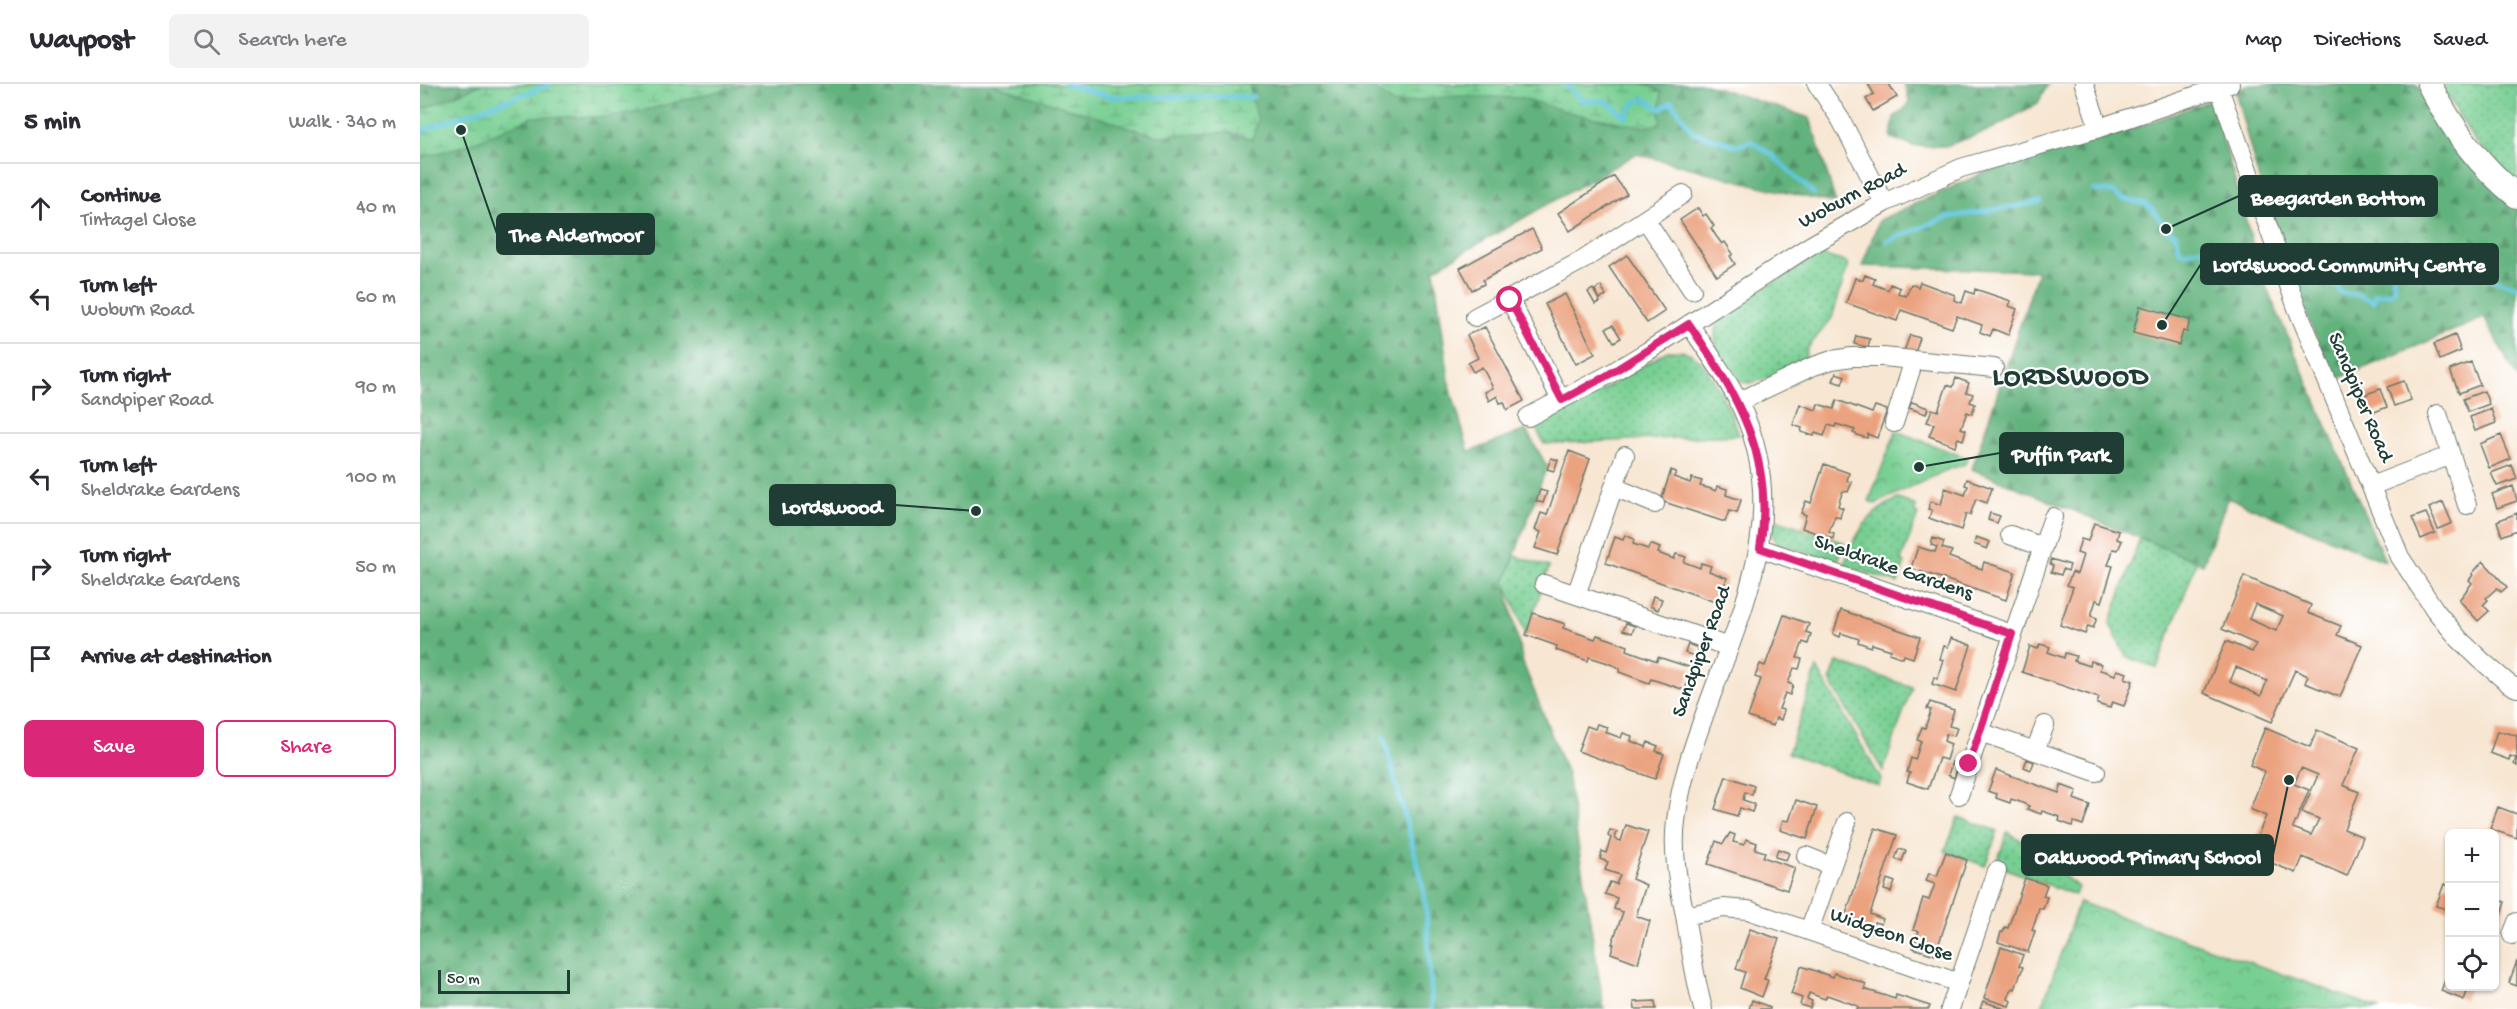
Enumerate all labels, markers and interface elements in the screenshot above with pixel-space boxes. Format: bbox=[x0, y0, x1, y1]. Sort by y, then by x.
search box bbox=[169, 14, 589, 68]
text: Waypost bbox=[30, 25, 133, 58]
icon: search bbox=[190, 25, 223, 58]
text: Search here bbox=[238, 28, 347, 54]
text: Map bbox=[2245, 29, 2282, 54]
text: Directions bbox=[2315, 29, 2400, 54]
text: Saved bbox=[2433, 29, 2487, 54]
text: 5 min bbox=[24, 108, 80, 139]
text: Walk · 340 m bbox=[289, 112, 396, 135]
street label: Woburn Road bbox=[1795, 157, 1912, 236]
callout: Beegarden Bottom bbox=[2239, 176, 2437, 216]
text: Continue bbox=[81, 184, 161, 210]
text: Beegarden Bottom bbox=[2250, 187, 2425, 213]
icon: ahead bbox=[24, 192, 57, 225]
text: 40 m bbox=[356, 197, 396, 220]
text: Tintagel Close bbox=[81, 210, 196, 233]
callout: The Aldermoor bbox=[497, 214, 654, 254]
text: The Aldermoor bbox=[508, 224, 645, 250]
callout: Lordswood Community Centre bbox=[2201, 244, 2498, 284]
text: Lordswood Community Centre bbox=[2212, 254, 2486, 280]
text: Turn left bbox=[81, 274, 155, 300]
icon: left bbox=[24, 282, 57, 315]
route start bbox=[1496, 286, 1522, 312]
text: 60 m bbox=[356, 287, 396, 310]
text: Woburn Road bbox=[81, 300, 193, 323]
street label: Sandpiper Road bbox=[2321, 330, 2398, 468]
district label: LORDSWOOD bbox=[1993, 363, 2149, 395]
text: Turn right bbox=[81, 364, 169, 390]
icon: right bbox=[24, 372, 57, 405]
text: 90 m bbox=[356, 377, 396, 400]
text: Sandpiper Road bbox=[81, 390, 212, 413]
callout: Puffin Park bbox=[2000, 433, 2123, 473]
text: Puffin Park bbox=[2011, 444, 2112, 470]
text: Turn left bbox=[81, 454, 155, 480]
icon: left bbox=[24, 462, 57, 495]
text: 100 m bbox=[346, 467, 396, 490]
text: Sheldrake Gardens bbox=[81, 480, 239, 503]
callout: Lordswood bbox=[770, 485, 895, 525]
text: Lordswood bbox=[781, 496, 885, 522]
street label: Sheldrake Gardens bbox=[1810, 530, 1977, 608]
text: Turn right bbox=[81, 544, 169, 570]
icon: right bbox=[24, 552, 57, 585]
text: 50 m bbox=[355, 557, 396, 580]
text: Sheldrake Gardens bbox=[81, 570, 239, 593]
street label: Sandpiper Road bbox=[1668, 581, 1739, 721]
icon: arrive bbox=[24, 642, 57, 675]
text: Arrive at destination bbox=[81, 645, 271, 671]
button: Save bbox=[24, 720, 204, 777]
button: Share bbox=[216, 720, 396, 777]
route end bbox=[1955, 750, 1981, 776]
map controls bbox=[2445, 829, 2499, 991]
button: + bbox=[2445, 829, 2499, 883]
callout: Oakwood Primary School bbox=[2022, 835, 2273, 875]
text: Oakwood Primary School bbox=[2035, 846, 2262, 872]
button: − bbox=[2445, 883, 2499, 937]
street label: Widgeon Close bbox=[1826, 903, 1957, 969]
button: locate bbox=[2445, 937, 2499, 991]
scale bar bbox=[438, 967, 570, 994]
text: 50 m bbox=[447, 971, 480, 990]

